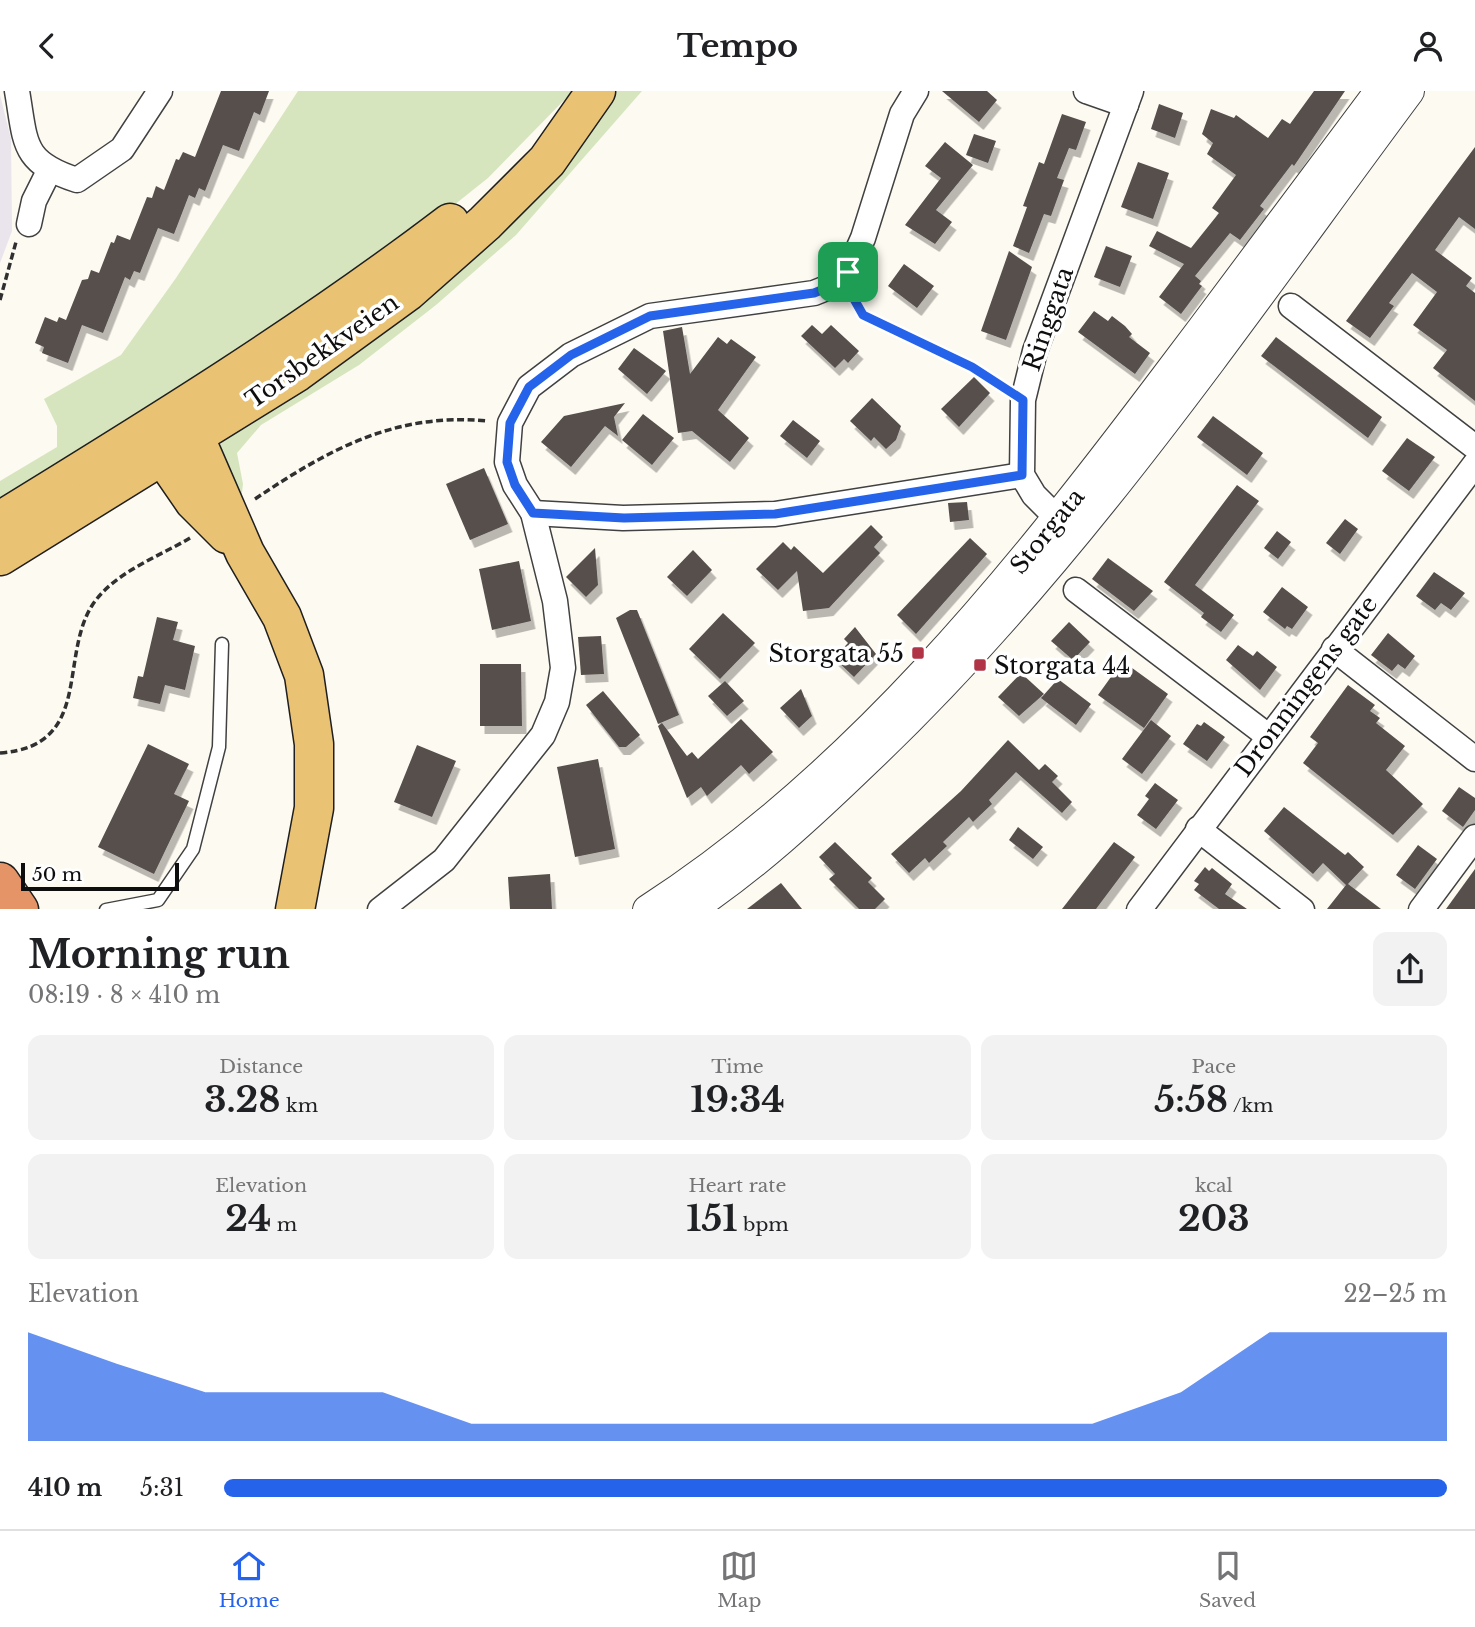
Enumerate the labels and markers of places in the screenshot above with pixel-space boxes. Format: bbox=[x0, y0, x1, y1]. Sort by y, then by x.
pin bbox=[818, 242, 878, 302]
place label: Storgata 55 bbox=[768, 639, 904, 668]
marker: Storgata 55 bbox=[910, 645, 926, 661]
place label: Storgata 44 bbox=[994, 651, 1130, 680]
marker: Storgata 44 bbox=[972, 657, 988, 673]

